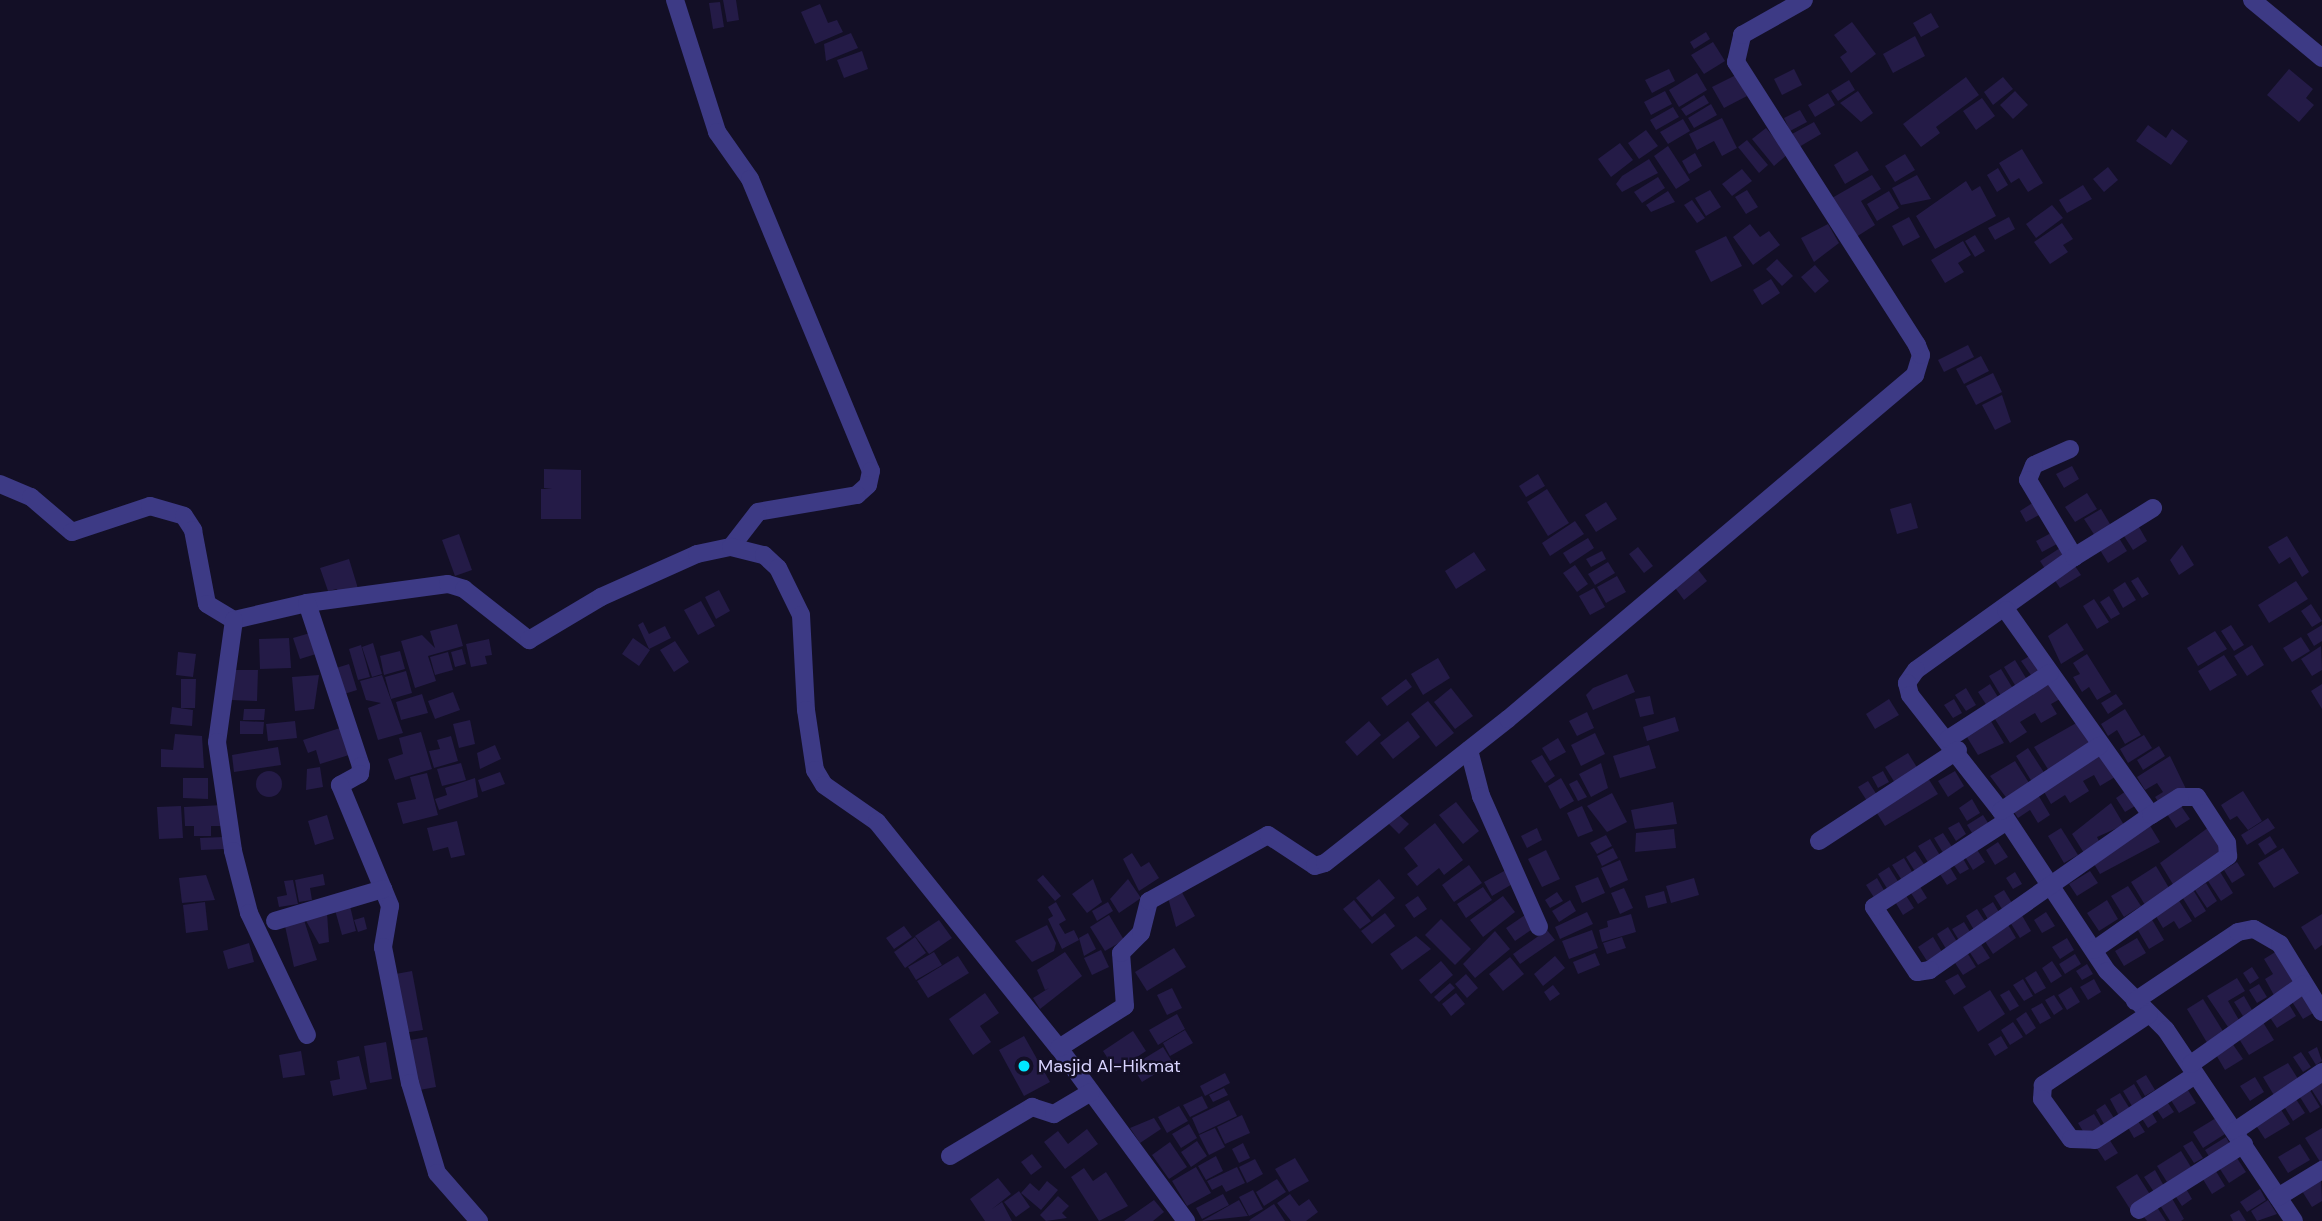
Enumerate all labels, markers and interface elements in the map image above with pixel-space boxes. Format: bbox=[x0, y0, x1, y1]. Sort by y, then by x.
place label: Masjid Al-Hikmat bbox=[1038, 1055, 1181, 1077]
marker: Masjid Al-Hikmat bbox=[1016, 1058, 1032, 1074]

